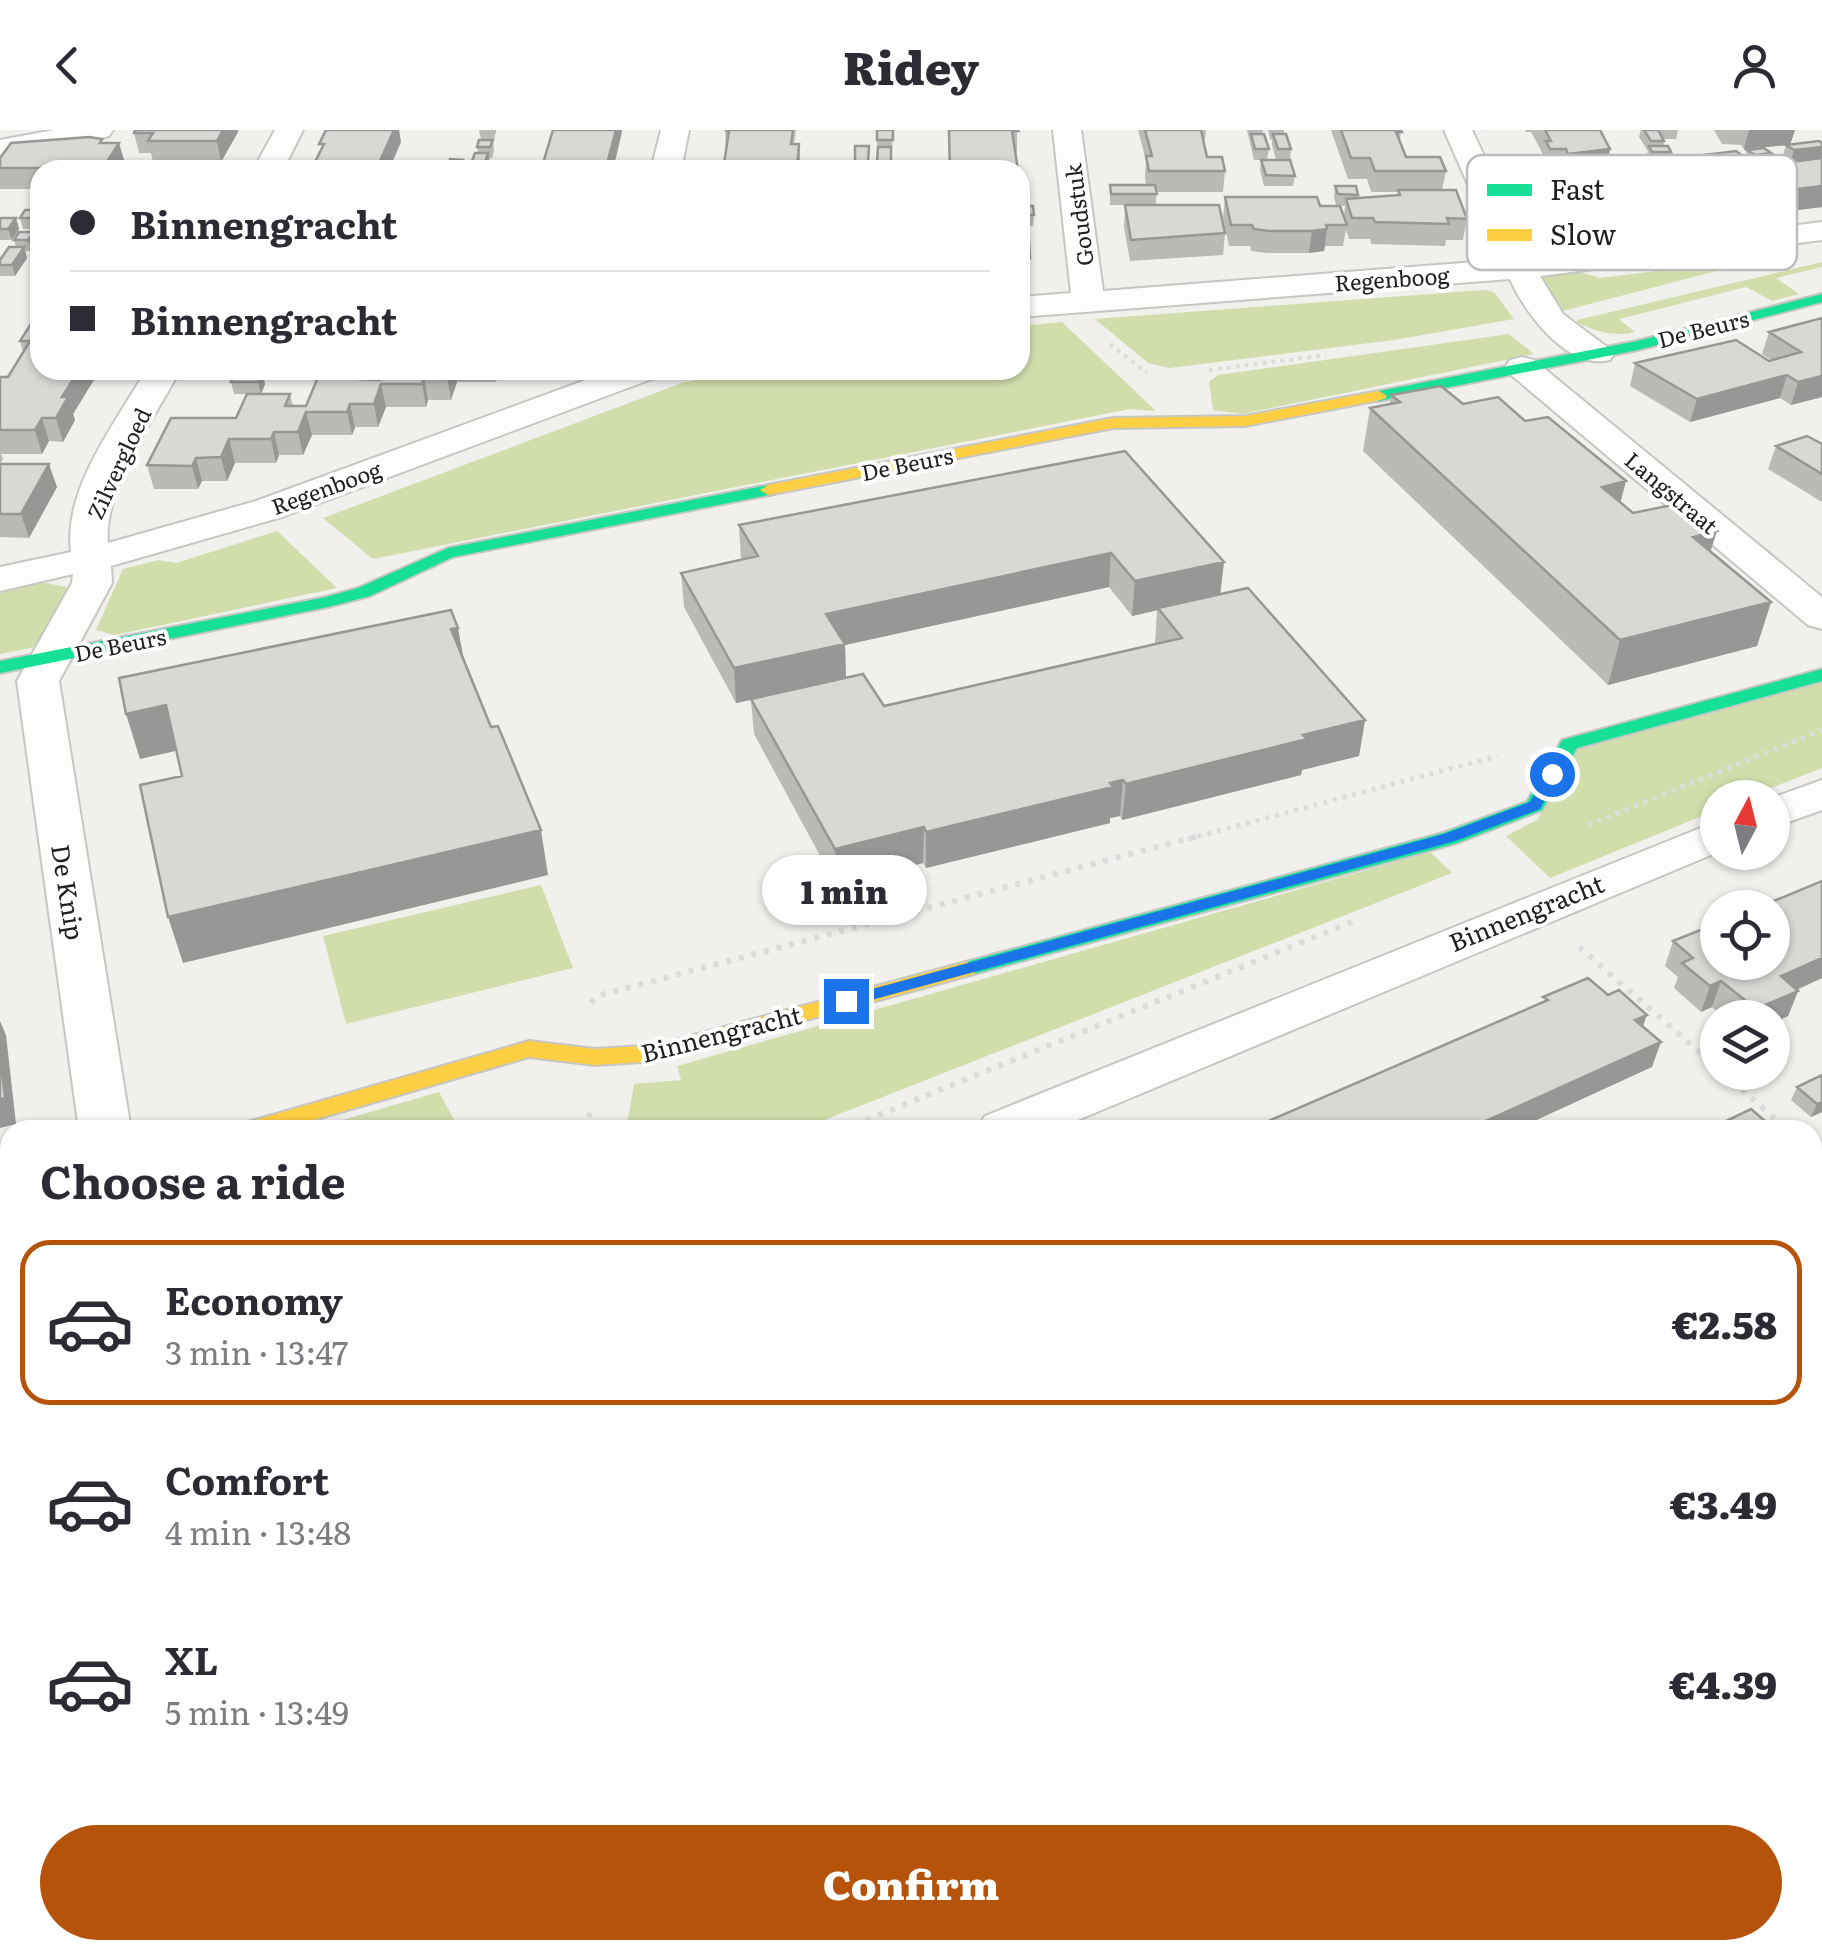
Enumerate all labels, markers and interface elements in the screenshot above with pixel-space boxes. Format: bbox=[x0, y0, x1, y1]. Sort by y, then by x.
text: Ridey bbox=[843, 32, 979, 99]
icon: back bbox=[40, 38, 95, 93]
icon: person bbox=[1727, 38, 1782, 93]
legend bbox=[1467, 155, 1797, 270]
street label: Goudstuk bbox=[1055, 162, 1101, 268]
text: Fast bbox=[1550, 167, 1605, 209]
text: Binnengracht bbox=[130, 194, 398, 251]
text: Slow bbox=[1550, 212, 1616, 254]
street label: Regenboog bbox=[1333, 257, 1451, 298]
text: Binnengracht bbox=[130, 290, 398, 347]
street label: De Beurs bbox=[1654, 301, 1752, 355]
street label: Zilvergloed bbox=[78, 402, 158, 524]
street label: De Beurs bbox=[858, 438, 956, 488]
street label: Langstraat bbox=[1618, 443, 1726, 541]
street label: Regenboog bbox=[266, 452, 386, 522]
street label: De Beurs bbox=[71, 619, 169, 669]
route start bbox=[1530, 752, 1575, 797]
north arrow bbox=[1700, 780, 1790, 870]
map controls bbox=[1700, 780, 1790, 1090]
street label: De Knip bbox=[43, 842, 95, 942]
callout: 1 min bbox=[764, 856, 928, 926]
street label: Binnengracht bbox=[1443, 864, 1609, 960]
text: 1 min bbox=[801, 866, 888, 914]
button: locate bbox=[1700, 890, 1790, 980]
route end bbox=[824, 979, 869, 1024]
street label: Binnengracht bbox=[637, 995, 805, 1071]
button: layers bbox=[1700, 1000, 1790, 1090]
text: Choose a ride bbox=[40, 1146, 346, 1213]
text: Economy bbox=[165, 1270, 343, 1327]
icon: car bbox=[45, 1278, 135, 1368]
text: €2.58 bbox=[1672, 1294, 1777, 1351]
text: 3 min · 13:47 bbox=[165, 1327, 348, 1375]
text: Comfort bbox=[165, 1450, 329, 1507]
icon: car bbox=[45, 1458, 135, 1548]
text: €3.49 bbox=[1670, 1474, 1777, 1531]
text: 4 min · 13:48 bbox=[165, 1507, 351, 1555]
text: XL bbox=[165, 1630, 218, 1687]
icon: car bbox=[45, 1638, 135, 1728]
text: €4.39 bbox=[1669, 1654, 1777, 1711]
text: 5 min · 13:49 bbox=[165, 1687, 349, 1735]
button: Confirm bbox=[40, 1825, 1782, 1940]

